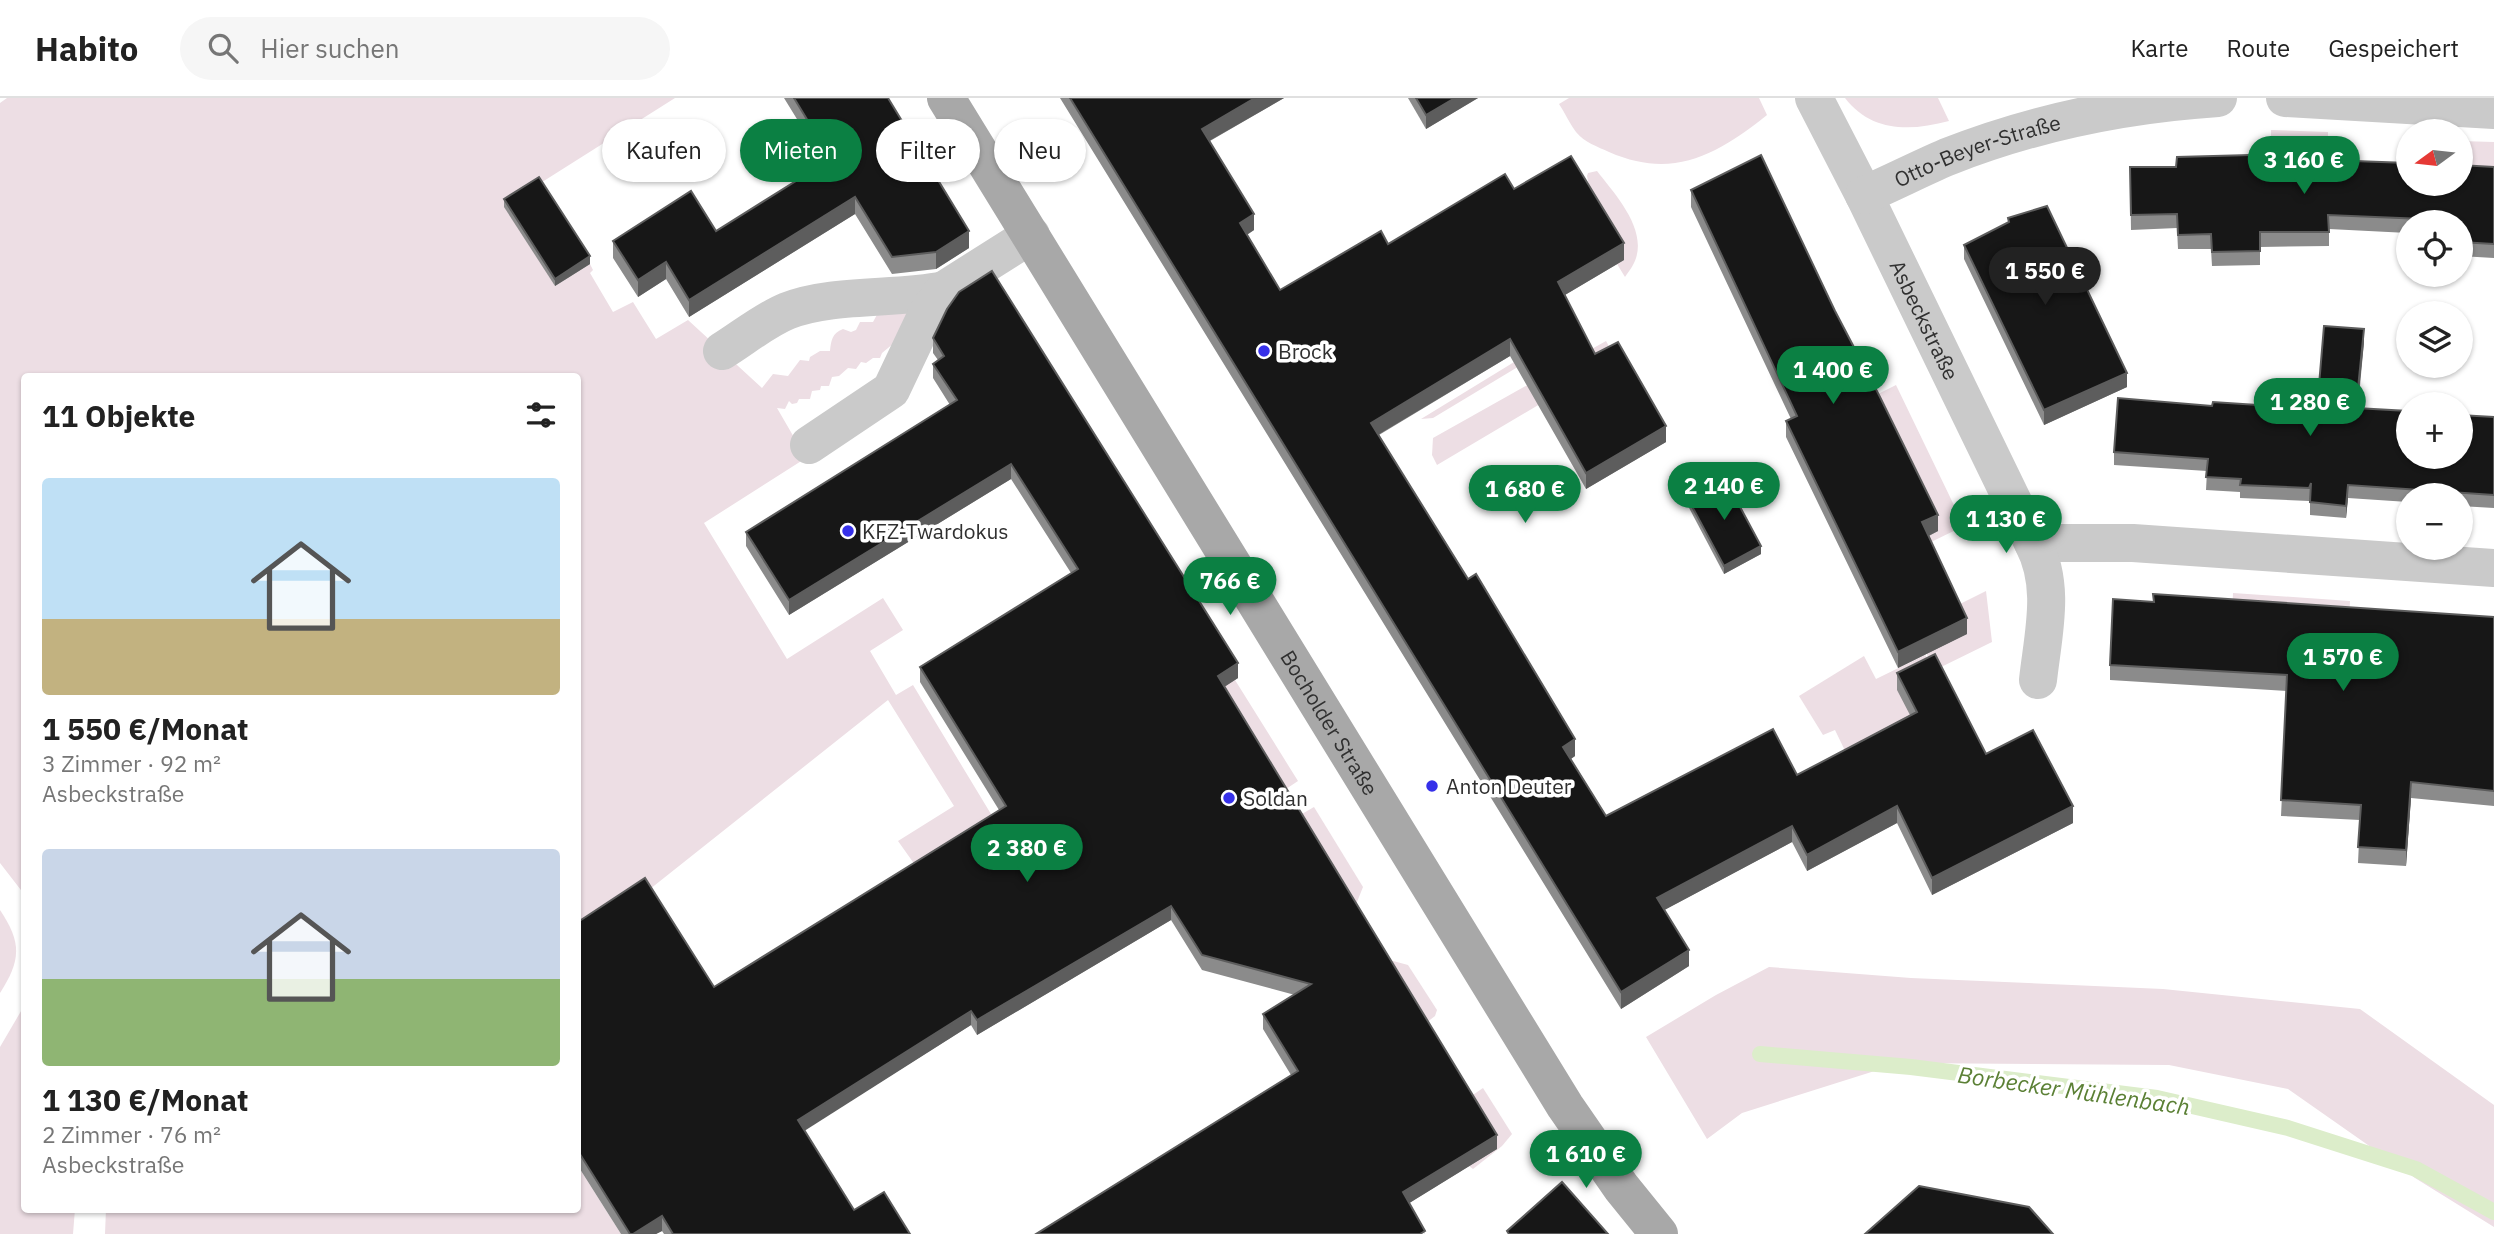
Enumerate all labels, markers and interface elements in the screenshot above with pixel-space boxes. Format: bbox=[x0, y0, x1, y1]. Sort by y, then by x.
search box bbox=[180, 17, 670, 80]
text: Habito bbox=[35, 27, 138, 70]
icon: search bbox=[204, 29, 242, 67]
text: Hier suchen bbox=[260, 31, 399, 65]
text: Karte bbox=[2130, 32, 2189, 64]
text: Route bbox=[2227, 32, 2290, 64]
text: Gespeichert bbox=[2328, 32, 2459, 64]
street label: Otto-Beyer-Straße bbox=[1889, 108, 2063, 194]
chip: Kaufen bbox=[602, 119, 726, 182]
chip: Mieten bbox=[740, 119, 862, 182]
chip: Filter bbox=[876, 119, 980, 182]
chip: Neu bbox=[994, 119, 1086, 182]
north arrow bbox=[2396, 119, 2473, 196]
map controls bbox=[2396, 119, 2473, 560]
pin: 3 160 € bbox=[2239, 136, 2369, 196]
text: 3 160 € bbox=[2264, 144, 2344, 174]
button: locate bbox=[2396, 210, 2473, 287]
pin: 1 550 € bbox=[1980, 248, 2110, 307]
street label: Asbeckstraße bbox=[1884, 255, 1966, 385]
text: 1 550 € bbox=[2005, 255, 2085, 285]
button: layers bbox=[2396, 301, 2473, 378]
place label: Brock bbox=[1278, 337, 1333, 365]
marker: Brock bbox=[1256, 343, 1272, 359]
pin: 1 400 € bbox=[1768, 346, 1898, 406]
text: 1 400 € bbox=[1793, 354, 1873, 384]
pin: 1 280 € bbox=[2245, 378, 2375, 438]
text: 1 280 € bbox=[2270, 386, 2350, 416]
button: + bbox=[2396, 392, 2473, 469]
text: 11 Objekte bbox=[42, 396, 195, 435]
icon: filters bbox=[522, 396, 560, 434]
pin: 2 140 € bbox=[1659, 462, 1789, 522]
pin: 1 680 € bbox=[1460, 466, 1590, 525]
text: 2 140 € bbox=[1684, 470, 1764, 500]
text: 1 680 € bbox=[1485, 473, 1565, 503]
button: − bbox=[2396, 483, 2473, 560]
pin: 1 130 € bbox=[1941, 496, 2071, 555]
text: 1 130 € bbox=[1966, 503, 2046, 533]
place label: KFZ-Twardokus bbox=[862, 517, 1009, 545]
icon: home bbox=[238, 523, 364, 649]
marker: KFZ-Twardokus bbox=[840, 523, 856, 539]
pin: 766 € bbox=[1181, 558, 1279, 617]
text: 766 € bbox=[1199, 565, 1261, 595]
pin: 1 570 € bbox=[2278, 634, 2408, 693]
text: 1 570 € bbox=[2303, 641, 2383, 671]
street label: Bocholder Straße bbox=[1274, 645, 1385, 800]
text: 1 550 €/Monat bbox=[42, 709, 249, 748]
text: 3 Zimmer · 92 m² bbox=[42, 748, 221, 778]
place label: Anton Deuter bbox=[1446, 772, 1572, 800]
text: Asbeckstraße bbox=[42, 778, 184, 808]
marker: Anton Deuter bbox=[1424, 778, 1440, 794]
place label: Soldan bbox=[1243, 784, 1308, 812]
marker: Soldan bbox=[1221, 790, 1237, 806]
pin: 2 380 € bbox=[962, 824, 1092, 884]
text: 2 380 € bbox=[987, 832, 1067, 862]
icon: home bbox=[238, 894, 364, 1020]
water label: Borbecker Mühlenbach bbox=[1956, 1059, 2192, 1121]
text: 1 130 €/Monat bbox=[42, 1080, 249, 1119]
text: 2 Zimmer · 76 m² bbox=[42, 1119, 221, 1149]
pin: 1 610 € bbox=[1521, 1130, 1651, 1190]
text: 1 610 € bbox=[1546, 1138, 1626, 1168]
text: Asbeckstraße bbox=[42, 1149, 184, 1179]

